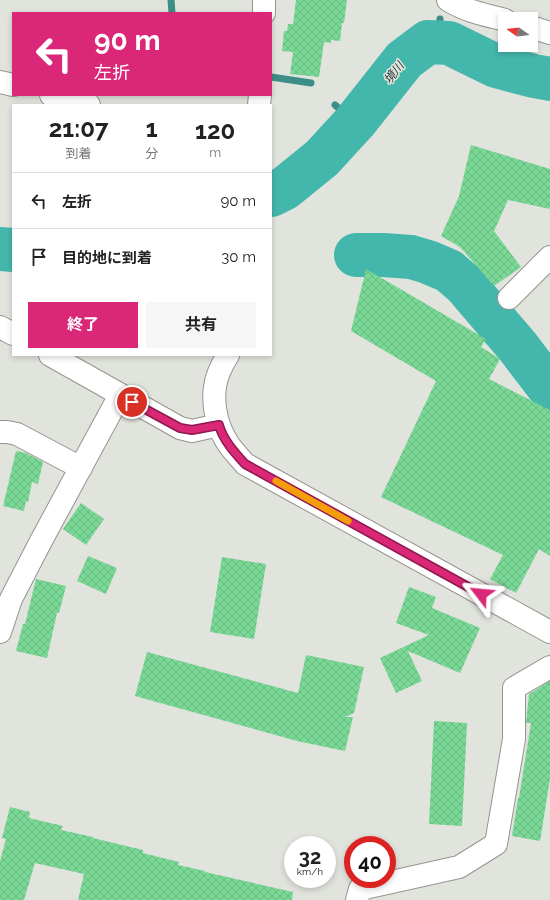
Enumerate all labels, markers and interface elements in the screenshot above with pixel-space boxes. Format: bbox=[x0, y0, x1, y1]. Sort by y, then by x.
north arrow bbox=[498, 12, 538, 52]
map controls bbox=[498, 12, 538, 52]
text: 90 m bbox=[94, 24, 160, 57]
icon: left bbox=[28, 28, 80, 80]
water label: 境川 bbox=[381, 58, 408, 87]
text: 左折 bbox=[94, 62, 130, 83]
text: 21:07 bbox=[49, 114, 108, 143]
text: 1 bbox=[146, 114, 158, 143]
text: 120 bbox=[195, 116, 235, 145]
text: m bbox=[209, 145, 221, 160]
text: 到着 bbox=[66, 146, 92, 161]
text: 分 bbox=[145, 146, 158, 161]
icon: left bbox=[28, 190, 50, 212]
text: 90 m bbox=[220, 192, 256, 210]
text: 左折 bbox=[62, 193, 92, 211]
icon: arrive bbox=[28, 246, 50, 268]
text: 30 m bbox=[221, 248, 256, 266]
text: 目的地に到着 bbox=[62, 249, 152, 267]
button: 終了 bbox=[28, 302, 138, 348]
button: 共有 bbox=[146, 302, 256, 348]
pin bbox=[115, 385, 149, 419]
icon: arrive bbox=[121, 391, 143, 413]
position arrow bbox=[460, 573, 502, 615]
speed limit sign: 40 bbox=[344, 836, 396, 888]
text: 32 bbox=[299, 845, 321, 869]
text: km/h bbox=[297, 866, 323, 877]

